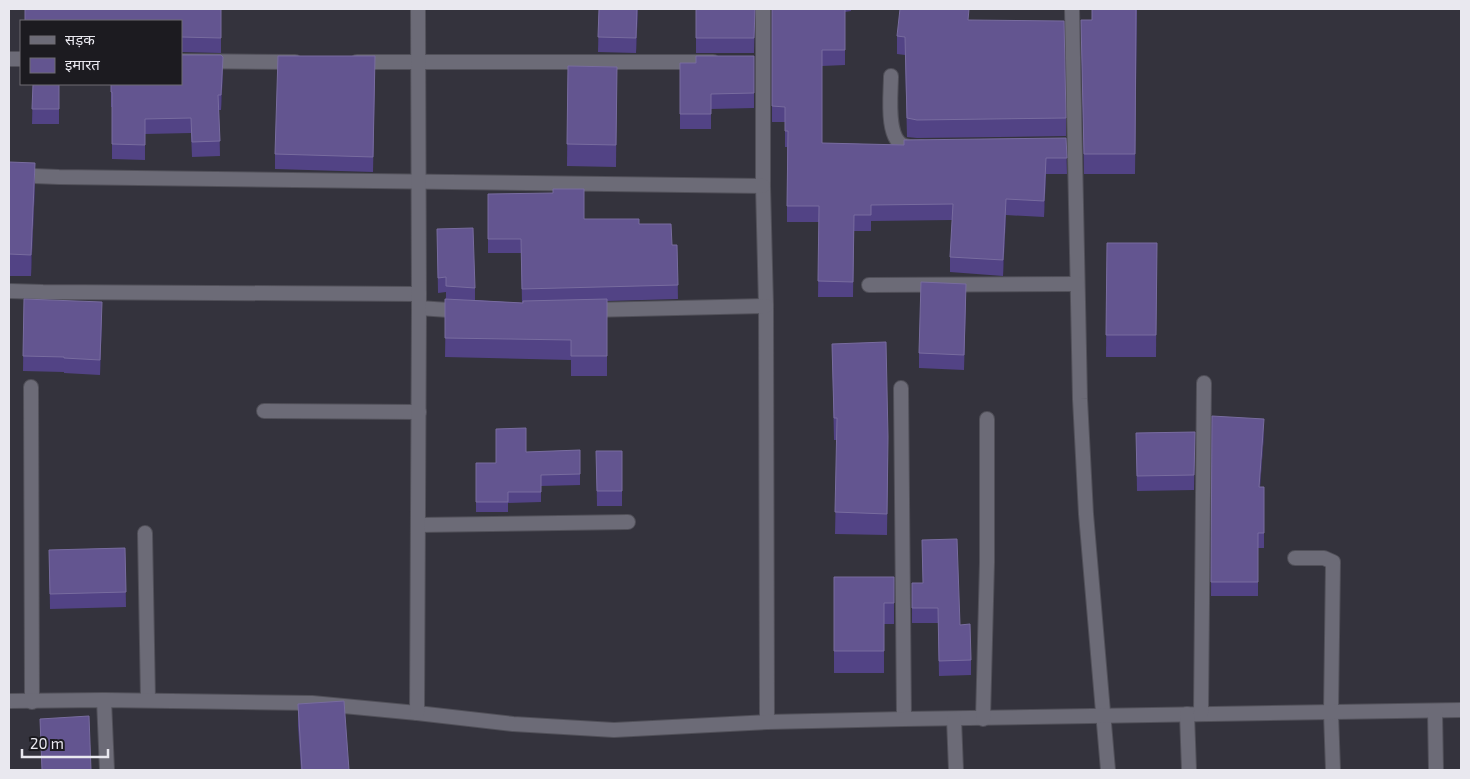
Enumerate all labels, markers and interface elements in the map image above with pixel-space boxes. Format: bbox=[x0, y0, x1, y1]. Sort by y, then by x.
legend bbox=[20, 20, 182, 85]
text: सड़क bbox=[65, 30, 95, 48]
text: इमारत bbox=[65, 55, 100, 73]
scale bar bbox=[22, 726, 109, 758]
text: 20 m bbox=[30, 734, 64, 752]

